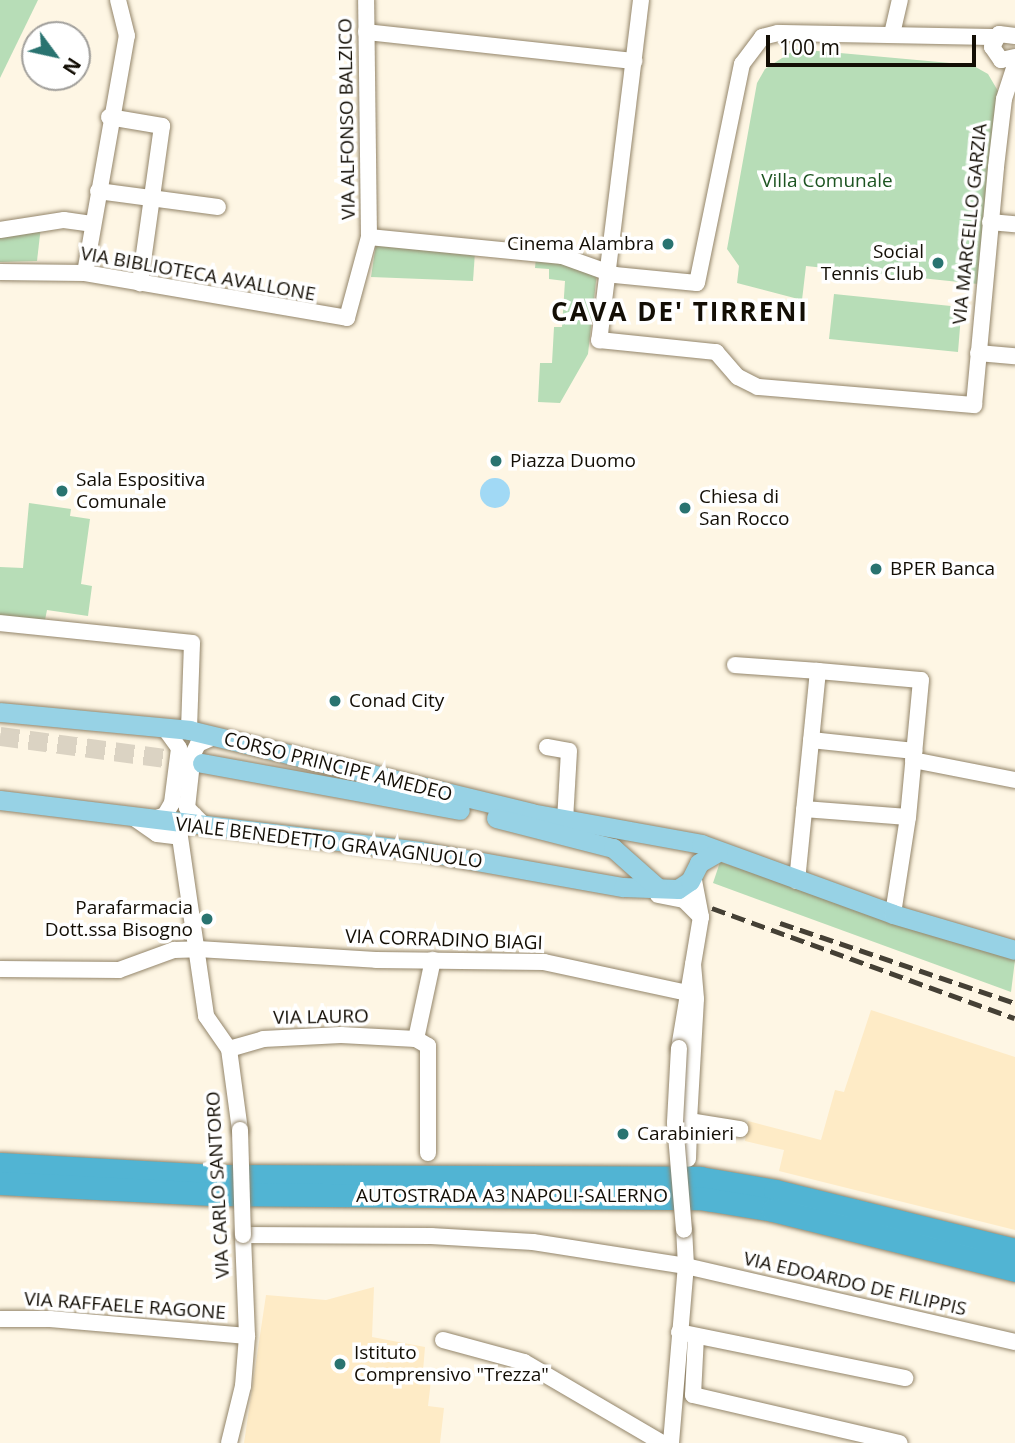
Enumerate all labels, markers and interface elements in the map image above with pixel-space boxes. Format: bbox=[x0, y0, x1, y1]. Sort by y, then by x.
street label: VIA ALFONSO BALZICO bbox=[334, 18, 360, 220]
north arrow bbox=[21, 21, 91, 91]
scale bar bbox=[770, 21, 980, 65]
text: 100 m bbox=[779, 33, 840, 61]
text: N bbox=[57, 53, 87, 80]
street label: VIA MARCELLO GARZIA bbox=[948, 122, 992, 326]
park label: Villa Comunale bbox=[761, 170, 893, 192]
place label: Cinema Alambra bbox=[507, 233, 654, 255]
marker: Cinema Alambra bbox=[660, 236, 676, 252]
place label: Social Tennis Club bbox=[821, 241, 924, 285]
street label: VIA BIBLIOTECA AVALLONE bbox=[79, 242, 317, 306]
marker: Social Tennis Club bbox=[930, 255, 946, 271]
district label: CAVA DE' TIRRENI bbox=[553, 296, 807, 328]
place label: Piazza Duomo bbox=[510, 450, 636, 472]
marker: Piazza Duomo bbox=[488, 453, 504, 469]
place label: Sala Espositiva Comunale bbox=[76, 469, 205, 513]
marker: Sala Espositiva Comunale bbox=[54, 483, 70, 499]
place label: Chiesa di San Rocco bbox=[699, 486, 789, 530]
marker: Chiesa di San Rocco bbox=[677, 500, 693, 516]
place label: BPER Banca bbox=[890, 558, 995, 580]
marker: BPER Banca bbox=[868, 561, 884, 577]
place label: Conad City bbox=[349, 690, 444, 712]
marker: Conad City bbox=[327, 693, 343, 709]
street label: CORSO PRINCIPE AMEDEO bbox=[222, 728, 454, 806]
street label: VIALE BENEDETTO GRAVAGNUOLO bbox=[174, 813, 484, 873]
place label: Parafarmacia Dott.ssa Bisogno bbox=[45, 897, 193, 941]
marker: Parafarmacia Dott.ssa Bisogno bbox=[199, 911, 215, 927]
street label: VIA CORRADINO BIAGI bbox=[345, 925, 543, 955]
street label: VIA LAURO bbox=[273, 1005, 369, 1029]
street label: VIA CARLO SANTORO bbox=[202, 1091, 234, 1279]
place label: Carabinieri bbox=[637, 1123, 734, 1145]
marker: Carabinieri bbox=[615, 1126, 631, 1142]
street label: AUTOSTRADA A3 NAPOLI-SALERNO bbox=[356, 1185, 668, 1207]
street label: VIA EDOARDO DE FILIPPIS bbox=[741, 1247, 969, 1321]
street label: VIA RAFFAELE RAGONE bbox=[23, 1288, 227, 1324]
place label: Istituto Comprensivo "Trezza" bbox=[354, 1342, 549, 1386]
marker: Istituto Comprensivo "Trezza" bbox=[332, 1356, 348, 1372]

